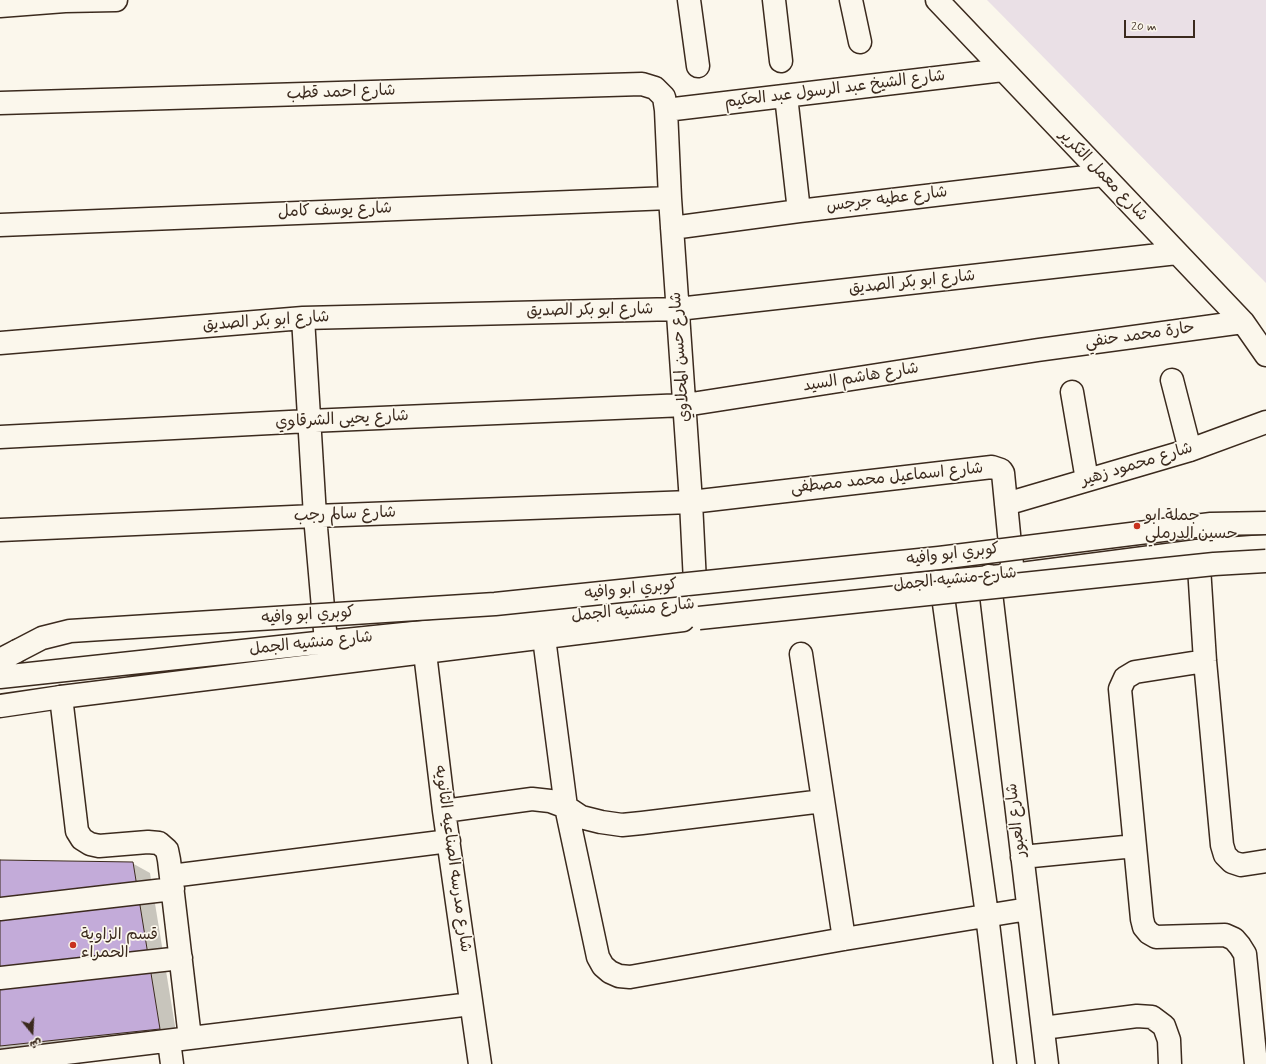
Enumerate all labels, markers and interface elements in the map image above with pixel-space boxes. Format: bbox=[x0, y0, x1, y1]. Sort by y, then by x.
scale bar bbox=[1126, 12, 1197, 38]
text: 20 m bbox=[1131, 19, 1157, 35]
street label: شارع الشيخ عبد الرسول عبد الحكيم bbox=[724, 67, 946, 113]
street label: شارع احمد قطب bbox=[286, 82, 396, 104]
street label: شارع معمل التكرير bbox=[1055, 126, 1151, 226]
street label: شارع عطيه جرجس bbox=[825, 183, 949, 217]
street label: شارع يوسف كامل bbox=[278, 199, 392, 223]
street label: شارع ابو بكر الصديق bbox=[848, 267, 976, 299]
street label: شارع حسن المحلاوي bbox=[667, 291, 695, 423]
street label: شارع ابو بكر الصديق bbox=[526, 300, 654, 322]
street label: شارع ابو بكر الصديق bbox=[202, 308, 330, 336]
street label: حارة محمد حنفي bbox=[1084, 319, 1196, 353]
street label: شارع هاشم السيد bbox=[802, 359, 920, 397]
street label: شارع يحيى الشرقاوي bbox=[275, 407, 409, 433]
street label: شارع محمود زهير bbox=[1079, 439, 1195, 491]
street label: شارع اسماعيل محمد مصطفى bbox=[790, 459, 984, 499]
street label: شارع سالم رجب bbox=[294, 504, 396, 526]
place label: جملة ابو حسين الدرملي bbox=[1145, 507, 1238, 545]
marker: جملة ابو حسين الدرملي bbox=[1132, 521, 1142, 531]
street label: كوبري ابو وافيه bbox=[906, 540, 1000, 570]
street label: شارع منشيه الجمل bbox=[892, 564, 1018, 596]
street label: كوبري ابو وافيه bbox=[584, 576, 678, 604]
street label: شارع منشيه الجمل bbox=[570, 595, 696, 627]
street label: كوبري ابو وافيه bbox=[261, 603, 355, 629]
street label: شارع منشيه الجمل bbox=[248, 628, 374, 660]
street label: شارع مدرسه الصناعيه الثانويه bbox=[429, 764, 475, 954]
street label: شارع العبور bbox=[1003, 782, 1031, 858]
place label: قسم الزاوية الحمراء bbox=[81, 926, 158, 964]
marker: قسم الزاوية الحمراء bbox=[68, 940, 78, 950]
north arrow bbox=[12, 1012, 52, 1052]
text: ش bbox=[28, 1035, 44, 1052]

